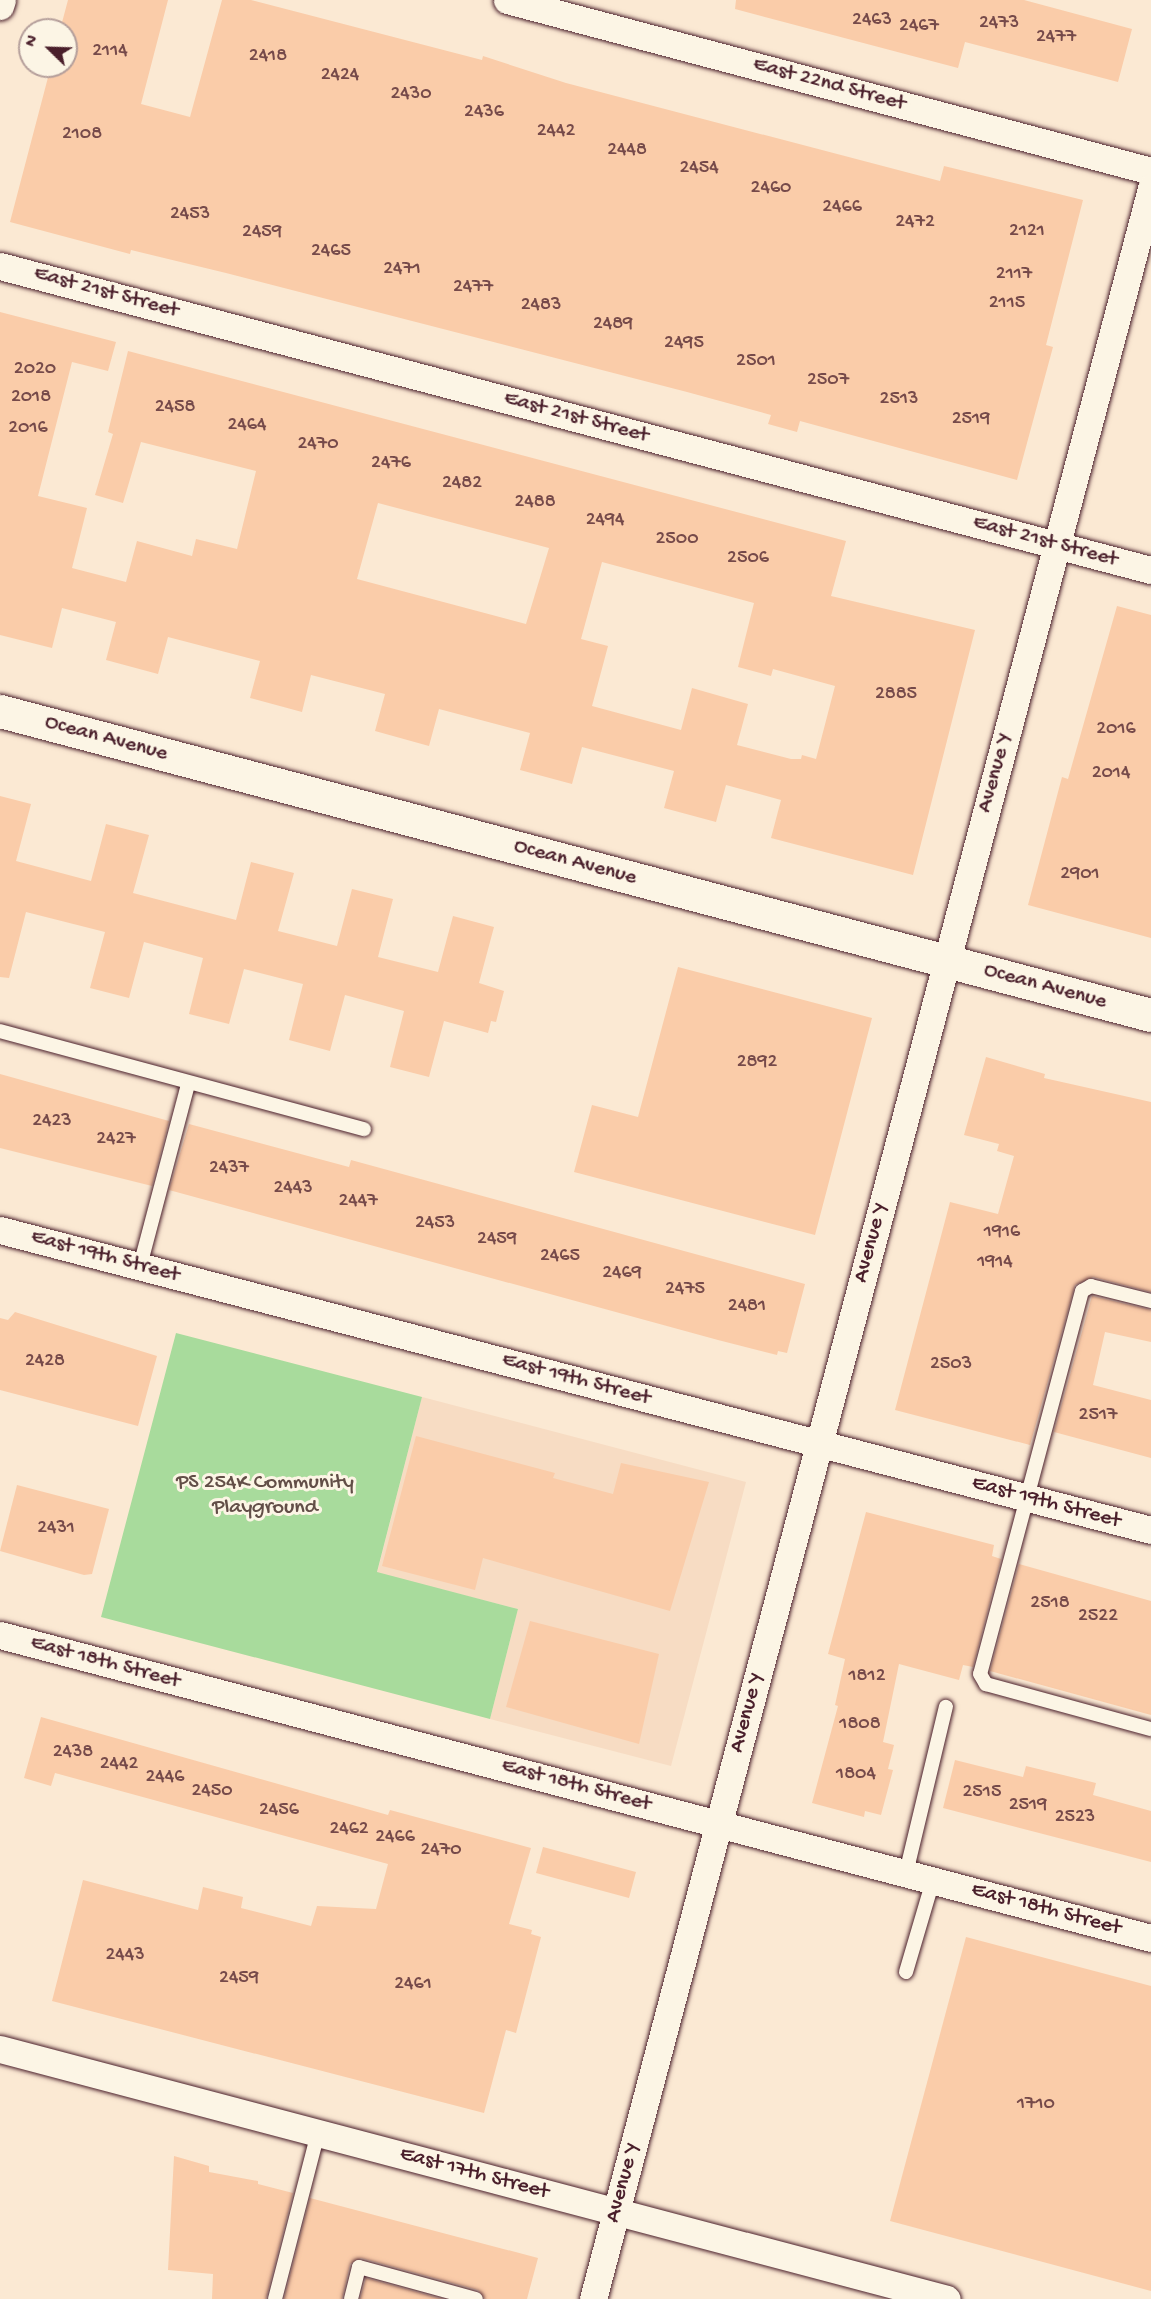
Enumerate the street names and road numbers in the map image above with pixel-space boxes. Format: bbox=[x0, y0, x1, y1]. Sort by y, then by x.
street label: East 22nd Street bbox=[750, 52, 908, 118]
street label: East 21st Street bbox=[31, 261, 181, 325]
street label: East 21st Street bbox=[501, 386, 651, 450]
street label: East 21st Street bbox=[970, 510, 1120, 574]
street label: Ocean Avenue bbox=[42, 710, 170, 768]
street label: Avenue Y bbox=[973, 730, 1019, 816]
street label: Ocean Avenue bbox=[511, 834, 639, 892]
street label: Ocean Avenue bbox=[981, 958, 1109, 1016]
street label: Avenue Y bbox=[849, 1200, 895, 1286]
street label: East 19th Street bbox=[28, 1224, 182, 1290]
street label: East 19th Street bbox=[499, 1347, 653, 1413]
street label: East 19th Street bbox=[969, 1470, 1123, 1536]
street label: East 18th Street bbox=[27, 1630, 183, 1696]
street label: Avenue Y bbox=[725, 1670, 771, 1756]
street label: East 18th Street bbox=[498, 1753, 654, 1819]
street label: East 18th Street bbox=[968, 1877, 1124, 1943]
street label: Avenue Y bbox=[601, 2140, 647, 2226]
street label: East 17th Street bbox=[397, 2141, 551, 2207]

